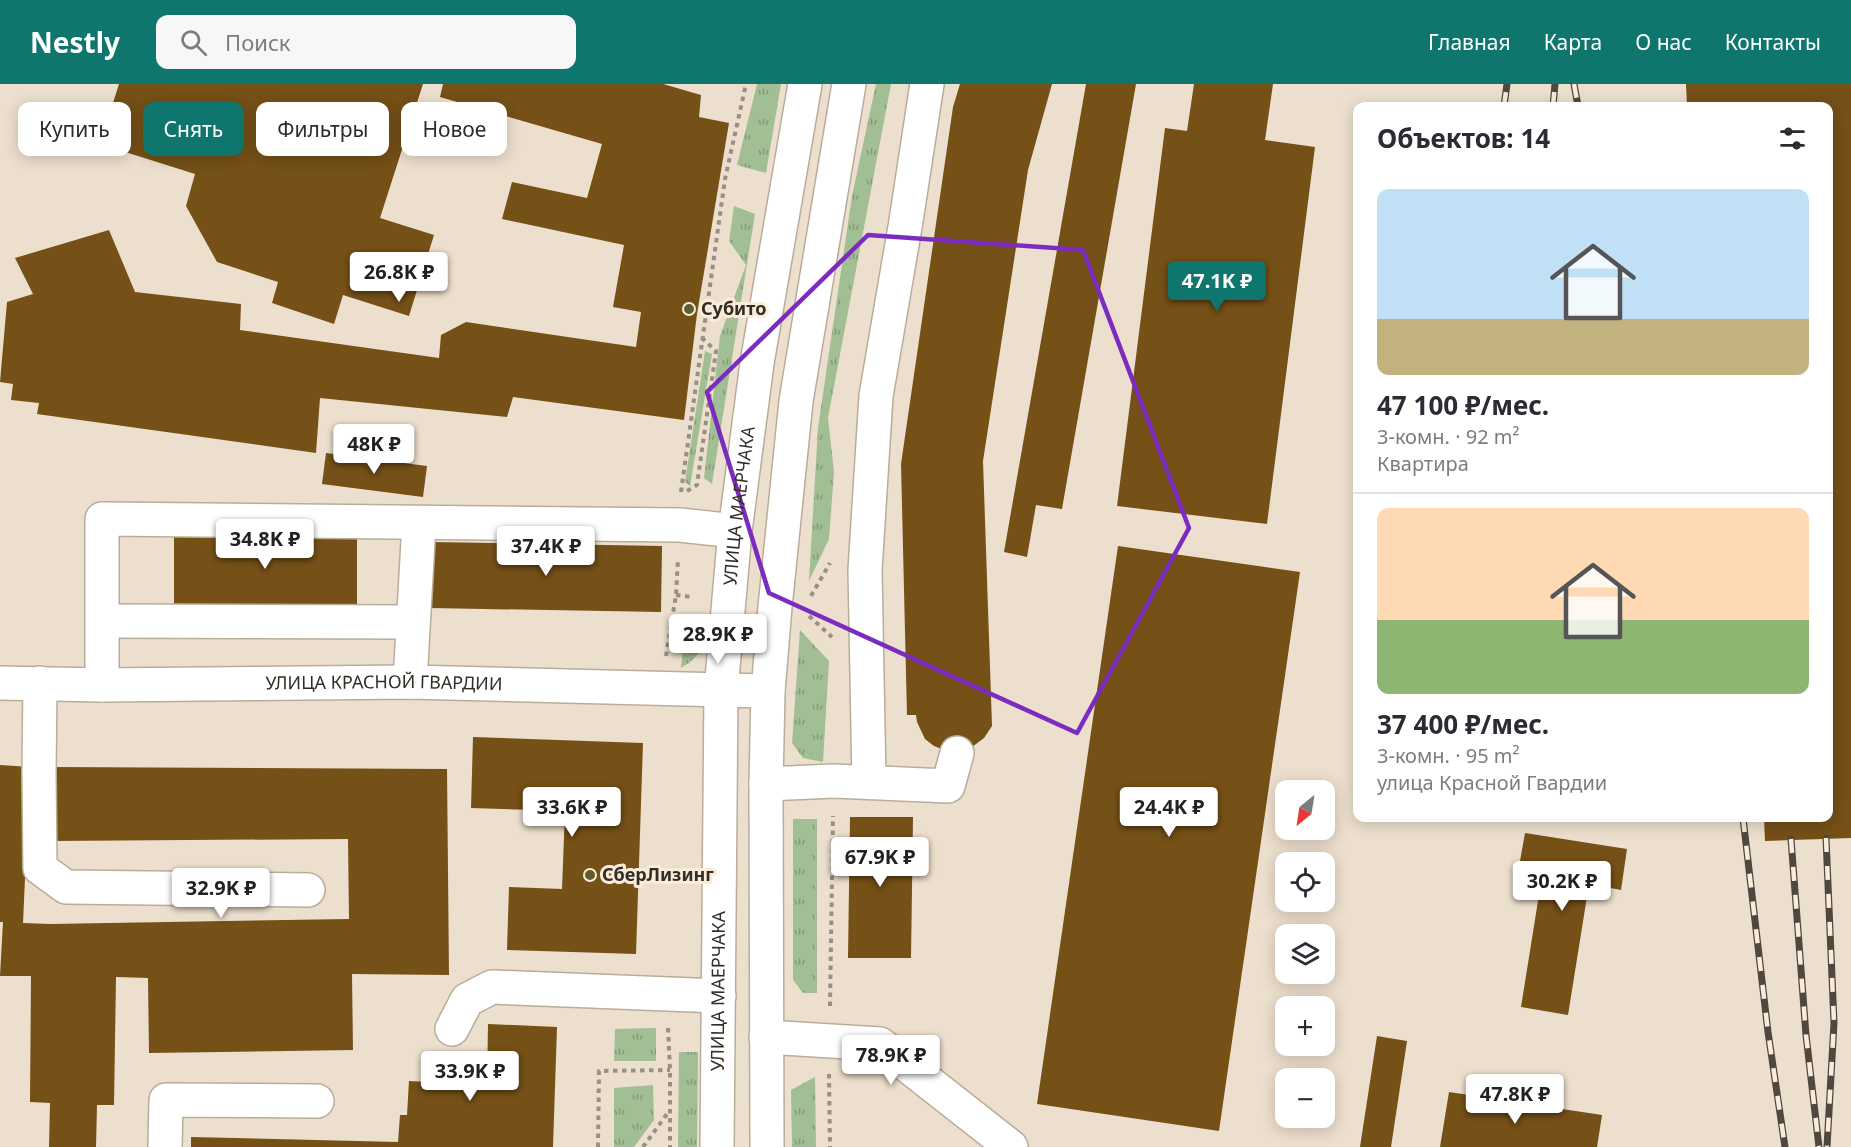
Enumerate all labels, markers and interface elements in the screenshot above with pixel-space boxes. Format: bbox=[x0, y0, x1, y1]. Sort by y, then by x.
search box bbox=[156, 15, 576, 69]
text: Nestly bbox=[30, 23, 120, 61]
icon: search bbox=[177, 26, 210, 59]
text: Поиск bbox=[225, 27, 290, 57]
text: Главная bbox=[1428, 28, 1511, 56]
text: Карта bbox=[1544, 28, 1602, 56]
text: О нас bbox=[1635, 28, 1692, 56]
text: Контакты bbox=[1725, 28, 1821, 56]
chip: Купить bbox=[18, 102, 131, 156]
chip: Снять bbox=[143, 102, 244, 156]
chip: Фильтры bbox=[256, 102, 389, 156]
chip: Новое bbox=[401, 102, 507, 156]
text: Объектов: 14 bbox=[1377, 120, 1550, 156]
icon: filters bbox=[1776, 122, 1809, 155]
icon: home bbox=[1539, 228, 1647, 336]
pin: 26.8K ₽ bbox=[344, 252, 454, 303]
text: 26.8K ₽ bbox=[364, 258, 434, 285]
pin: 47.1K ₽ bbox=[1162, 261, 1272, 312]
text: 47.1K ₽ bbox=[1182, 267, 1252, 294]
place label: Субито bbox=[701, 296, 766, 320]
marker: Субито bbox=[682, 302, 696, 316]
text: 47 100 ₽/мес. bbox=[1377, 387, 1549, 423]
text: 3-комн. · 92 m² bbox=[1377, 423, 1520, 450]
pin: 48K ₽ bbox=[332, 424, 416, 475]
street label: УЛИЦА МАЕРЧАКА bbox=[717, 424, 760, 586]
text: 48K ₽ bbox=[347, 430, 401, 457]
text: Квартира bbox=[1377, 450, 1469, 477]
pin: 34.8K ₽ bbox=[210, 519, 320, 570]
text: 34.8K ₽ bbox=[230, 525, 300, 552]
pin: 37.4K ₽ bbox=[491, 526, 601, 577]
text: 37.4K ₽ bbox=[511, 532, 581, 559]
icon: home bbox=[1539, 547, 1647, 655]
pin: 28.9K ₽ bbox=[663, 614, 773, 665]
text: 28.9K ₽ bbox=[683, 620, 753, 647]
street label: УЛИЦА КРАСНОЙ ГВАРДИИ bbox=[265, 669, 503, 695]
text: 37 400 ₽/мес. bbox=[1377, 706, 1549, 742]
text: 3-комн. · 95 m² bbox=[1377, 742, 1520, 769]
text: улица Красной Гвардии bbox=[1377, 769, 1607, 796]
north arrow bbox=[1275, 780, 1335, 840]
map controls bbox=[1275, 780, 1335, 1128]
pin: 33.6K ₽ bbox=[517, 787, 627, 838]
pin: 24.4K ₽ bbox=[1114, 787, 1224, 838]
text: 33.6K ₽ bbox=[537, 793, 607, 820]
text: 24.4K ₽ bbox=[1134, 793, 1204, 820]
pin: 67.9K ₽ bbox=[825, 837, 935, 888]
text: 67.9K ₽ bbox=[845, 843, 915, 870]
button: locate bbox=[1275, 852, 1335, 912]
pin: 30.2K ₽ bbox=[1507, 861, 1617, 912]
place label: СберЛизинг bbox=[602, 862, 714, 886]
text: 30.2K ₽ bbox=[1527, 867, 1597, 894]
pin: 32.9K ₽ bbox=[166, 868, 276, 919]
marker: СберЛизинг bbox=[583, 868, 597, 882]
text: 32.9K ₽ bbox=[186, 874, 256, 901]
street label: УЛИЦА МАЕРЧАКА bbox=[705, 910, 730, 1071]
button: layers bbox=[1275, 924, 1335, 984]
button: + bbox=[1275, 996, 1335, 1056]
pin: 78.9K ₽ bbox=[836, 1035, 946, 1086]
text: 78.9K ₽ bbox=[856, 1041, 926, 1068]
pin: 33.9K ₽ bbox=[415, 1051, 525, 1102]
text: 33.9K ₽ bbox=[435, 1057, 505, 1084]
button: − bbox=[1275, 1068, 1335, 1128]
pin: 47.8K ₽ bbox=[1460, 1074, 1570, 1125]
text: 47.8K ₽ bbox=[1480, 1080, 1550, 1107]

